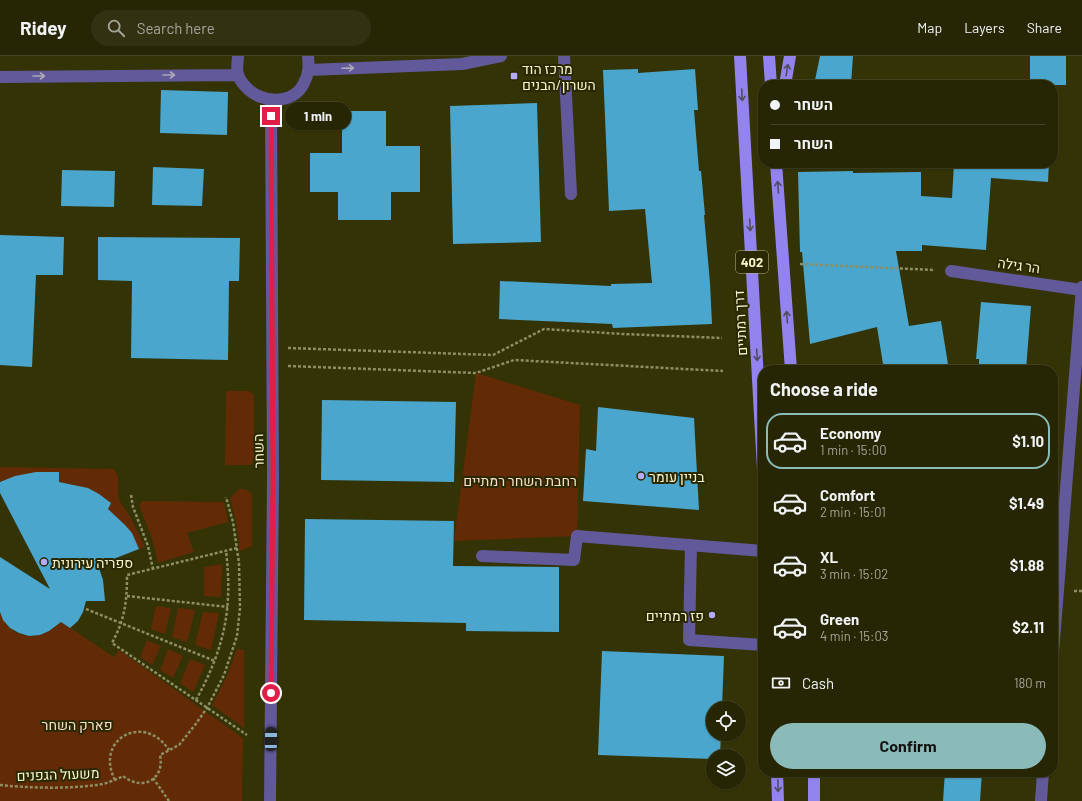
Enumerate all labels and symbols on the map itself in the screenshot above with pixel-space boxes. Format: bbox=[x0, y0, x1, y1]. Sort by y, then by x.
place label: מרכז הוד השרון/הבנים bbox=[522, 60, 596, 93]
one-way arrow bbox=[783, 64, 791, 77]
one-way arrow bbox=[341, 65, 354, 72]
one-way arrow bbox=[162, 71, 175, 79]
marker: מרכז הוד השרון/הבנים bbox=[509, 71, 519, 81]
one-way arrow bbox=[32, 72, 45, 80]
one-way arrow bbox=[739, 88, 746, 101]
callout: 1 min bbox=[285, 102, 351, 130]
route end bbox=[262, 107, 280, 125]
one-way arrow bbox=[775, 181, 782, 194]
one-way arrow bbox=[746, 218, 753, 231]
road number: 402 bbox=[736, 251, 768, 273]
street label: הר גילה bbox=[997, 254, 1041, 276]
street label: דרך רמתיים bbox=[730, 290, 750, 356]
one-way arrow bbox=[784, 311, 791, 324]
one-way arrow bbox=[753, 348, 760, 361]
street label: השחר bbox=[249, 433, 267, 469]
place label: בניין עומר bbox=[649, 468, 705, 485]
marker: בניין עומר bbox=[636, 471, 646, 481]
park label: רחבת השחר רמתיים bbox=[463, 472, 577, 489]
place label: ספריה עירונית bbox=[52, 554, 133, 571]
marker: ספריה עירונית bbox=[39, 557, 49, 567]
place label: פז רמתיים bbox=[646, 607, 704, 624]
marker: פז רמתיים bbox=[707, 610, 717, 620]
route start bbox=[262, 684, 280, 702]
park label: פארק השחר bbox=[42, 716, 112, 733]
car bbox=[265, 727, 277, 751]
street label: משעול הגפנים bbox=[16, 764, 100, 784]
one-way arrow bbox=[774, 780, 781, 793]

